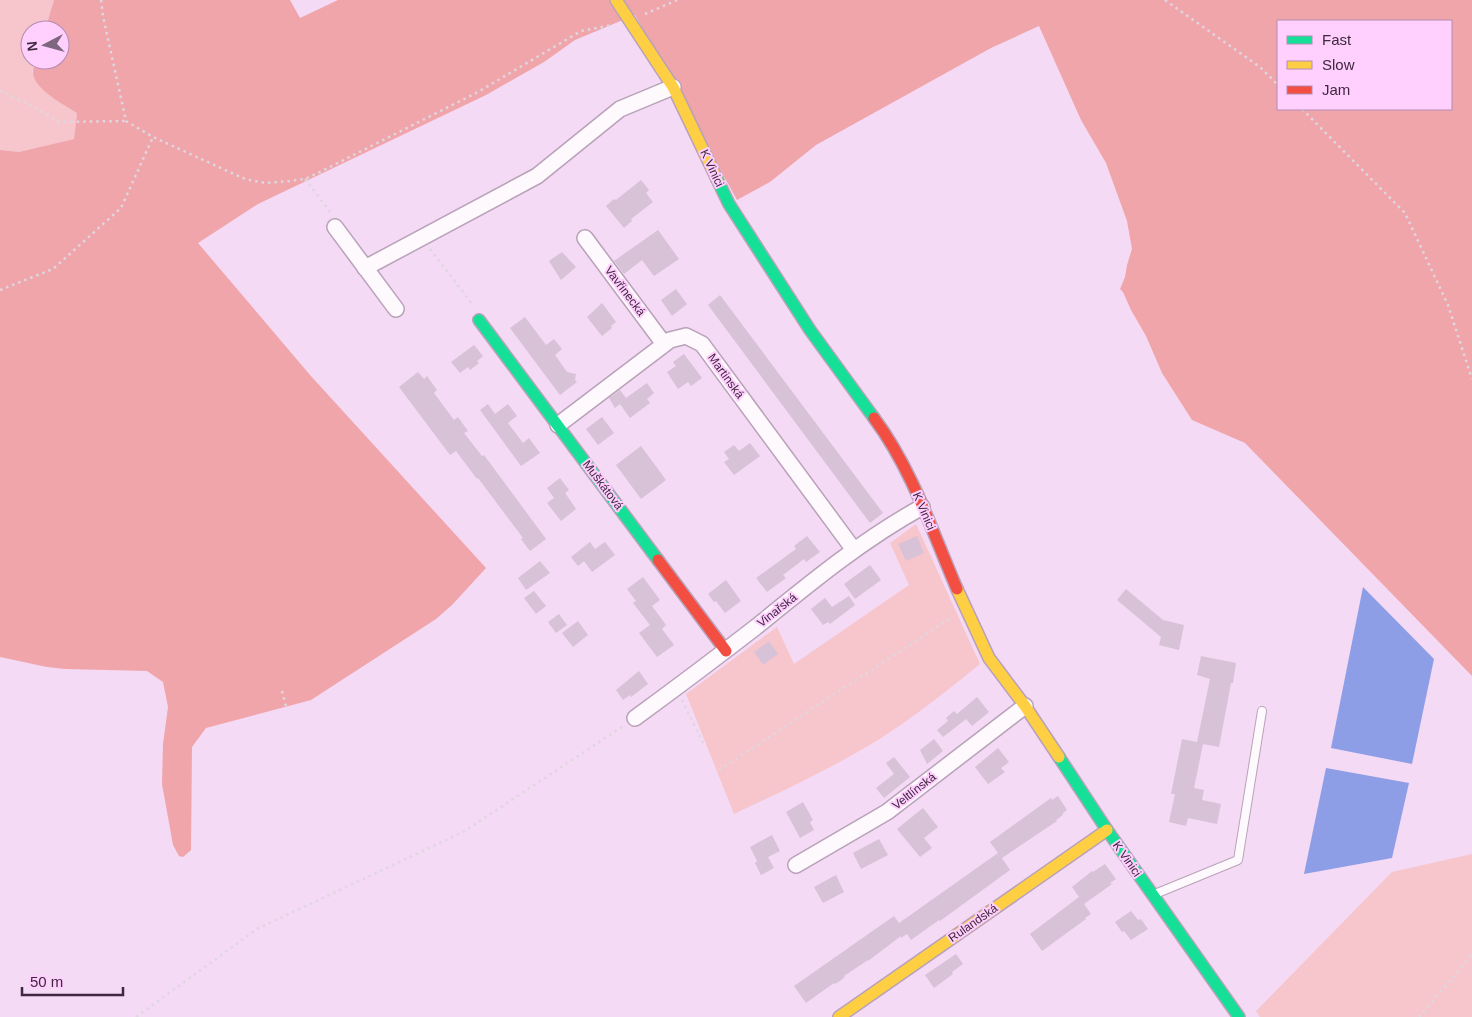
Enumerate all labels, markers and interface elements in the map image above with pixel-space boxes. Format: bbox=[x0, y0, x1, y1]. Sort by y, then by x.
north arrow bbox=[20, 20, 70, 70]
legend bbox=[1277, 20, 1452, 110]
text: Fast bbox=[1322, 31, 1352, 48]
text: N bbox=[24, 40, 41, 52]
text: Slow bbox=[1322, 56, 1355, 73]
text: Jam bbox=[1322, 81, 1350, 98]
street label: K Vinici bbox=[697, 147, 727, 189]
street label: Vavřinecká bbox=[602, 263, 648, 319]
street label: Martinská bbox=[705, 351, 747, 401]
street label: Muškátová bbox=[580, 458, 626, 513]
street label: K Vinici bbox=[910, 490, 938, 532]
street label: Vinařská bbox=[754, 590, 800, 630]
street label: Veltlínská bbox=[889, 769, 939, 812]
street label: K Vinici bbox=[1110, 839, 1144, 879]
street label: Rulandská bbox=[946, 901, 1001, 945]
scale bar bbox=[22, 964, 124, 996]
text: 50 m bbox=[30, 973, 63, 990]

